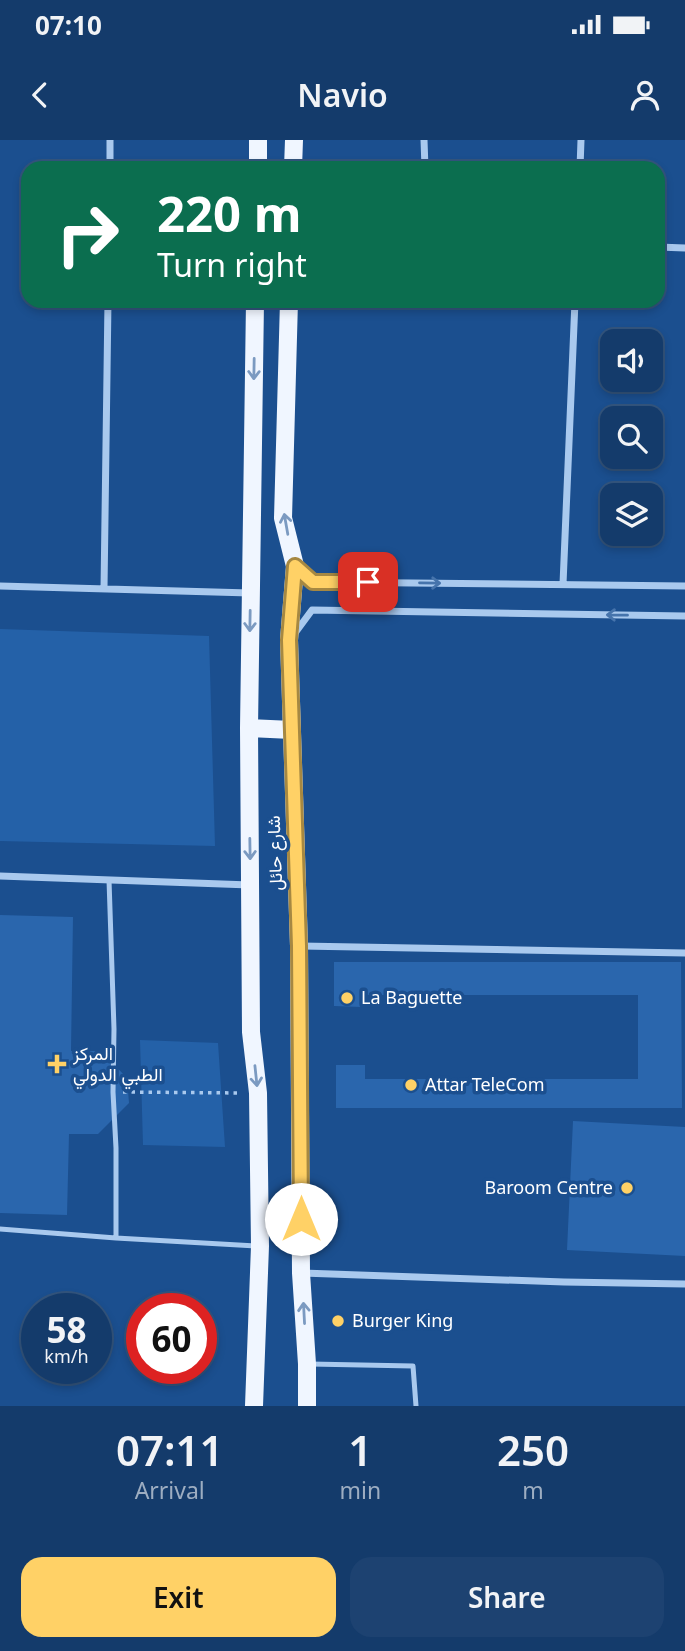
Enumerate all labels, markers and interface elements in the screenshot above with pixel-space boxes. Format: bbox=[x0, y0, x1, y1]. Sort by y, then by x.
text: 07:10 bbox=[35, 7, 102, 43]
text: Navio bbox=[297, 73, 388, 116]
icon: back bbox=[21, 76, 59, 114]
icon: person bbox=[626, 76, 664, 114]
text: 220 m bbox=[157, 180, 302, 246]
icon: right bbox=[42, 189, 133, 280]
text: Turn right bbox=[157, 243, 307, 286]
map controls bbox=[600, 329, 663, 546]
button: sound bbox=[600, 329, 663, 392]
one-way arrow bbox=[247, 357, 261, 380]
button: search bbox=[600, 406, 663, 469]
button: layers bbox=[600, 483, 663, 546]
one-way arrow bbox=[279, 513, 292, 536]
pin bbox=[338, 552, 398, 612]
icon: arrive bbox=[349, 563, 387, 601]
one-way arrow bbox=[419, 576, 442, 590]
one-way arrow bbox=[606, 608, 629, 621]
one-way arrow bbox=[243, 609, 257, 632]
street label: شارع حائل bbox=[261, 815, 288, 891]
one-way arrow bbox=[243, 837, 257, 860]
place label: La Baguette bbox=[361, 985, 463, 1009]
marker: La Baguette bbox=[339, 990, 355, 1006]
place label: المركز الطبي الدولي bbox=[72, 1041, 163, 1090]
marker: المركز الطبي الدولي bbox=[47, 1054, 67, 1074]
one-way arrow bbox=[250, 1064, 263, 1087]
place label: Attar TeleCom bbox=[425, 1072, 545, 1096]
marker: Attar TeleCom bbox=[403, 1077, 419, 1093]
place label: Baroom Centre bbox=[484, 1175, 613, 1199]
marker: Baroom Centre bbox=[619, 1180, 635, 1196]
position arrow bbox=[264, 1182, 338, 1256]
speed limit sign: 60 bbox=[126, 1293, 217, 1384]
one-way arrow bbox=[297, 1302, 310, 1325]
text: 58 bbox=[46, 1306, 87, 1353]
place label: Burger King bbox=[352, 1308, 453, 1332]
marker: Burger King bbox=[330, 1313, 346, 1329]
text: km/h bbox=[44, 1344, 89, 1368]
text: 07:11 bbox=[116, 1421, 224, 1478]
text: 1 bbox=[348, 1421, 372, 1478]
text: 250 bbox=[497, 1421, 569, 1478]
text: Arrival bbox=[135, 1474, 205, 1506]
text: min bbox=[339, 1474, 381, 1506]
text: m bbox=[522, 1474, 544, 1506]
button: Exit bbox=[21, 1557, 336, 1637]
button: Share bbox=[350, 1557, 664, 1637]

